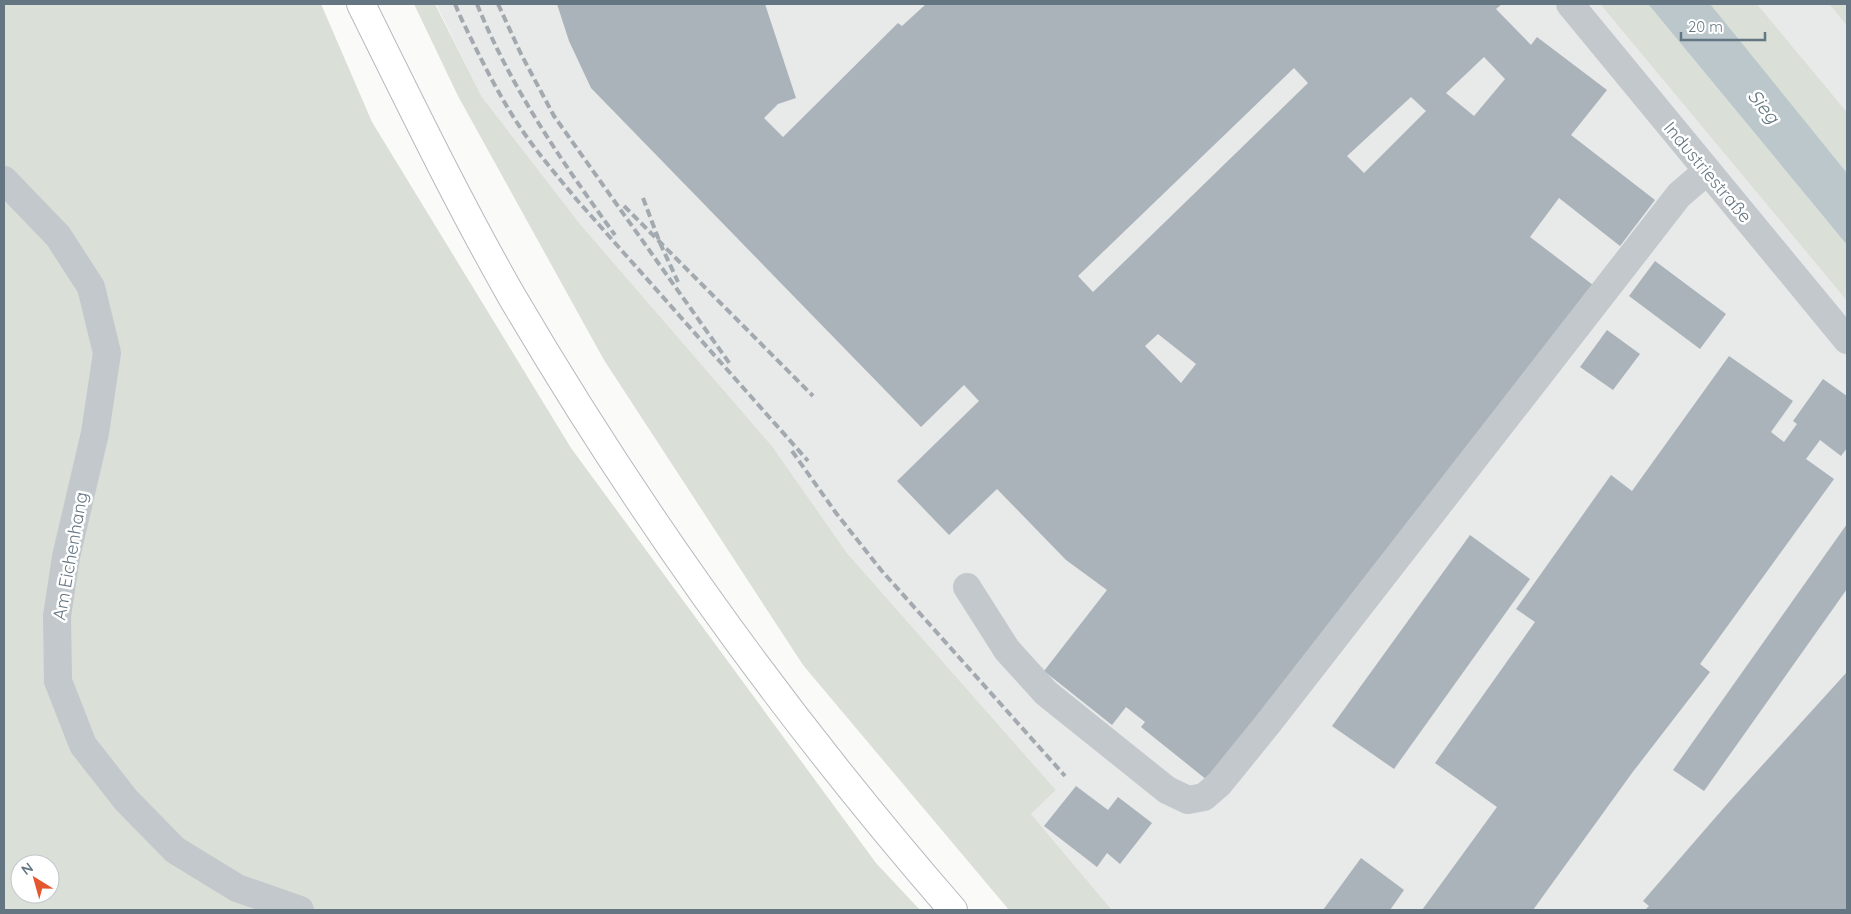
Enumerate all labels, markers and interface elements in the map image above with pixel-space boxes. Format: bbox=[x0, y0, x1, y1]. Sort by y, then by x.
scale bar bbox=[1681, 10, 1765, 42]
text: 20 m bbox=[1688, 17, 1723, 36]
water label: Sieg bbox=[1743, 84, 1786, 129]
street label: Industriestraße bbox=[1659, 117, 1757, 227]
street label: Am Eichenhang bbox=[47, 490, 93, 622]
north arrow bbox=[10, 854, 60, 904]
text: N bbox=[18, 858, 37, 879]

